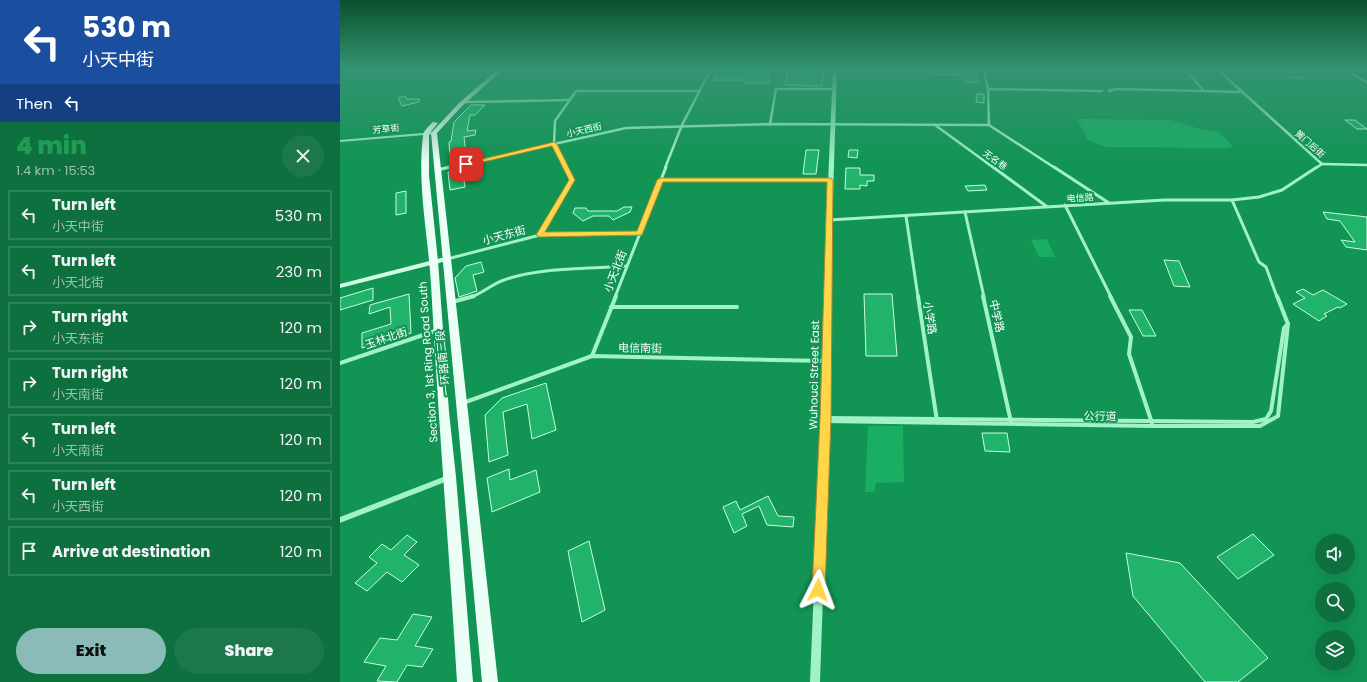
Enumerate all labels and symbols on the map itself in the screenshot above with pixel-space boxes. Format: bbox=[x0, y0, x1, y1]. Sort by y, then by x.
street label: 小天西街 bbox=[565, 120, 603, 140]
street label: 芳草街 bbox=[372, 122, 400, 136]
street label: 黉门后街 bbox=[1293, 127, 1327, 161]
pin bbox=[449, 147, 483, 181]
street label: 无名巷 bbox=[981, 147, 1009, 173]
street label: 电信路 bbox=[1066, 191, 1094, 205]
street label: 小天东街 bbox=[481, 222, 527, 248]
street label: 小天北街 bbox=[600, 248, 630, 294]
street label: Section 3, 1st Ring Road South bbox=[414, 281, 442, 443]
street label: 中学路 bbox=[985, 298, 1009, 334]
street label: 小学路 bbox=[920, 300, 940, 336]
street label: Wuhouci Street East bbox=[805, 320, 823, 430]
street label: 玉林北街 bbox=[363, 323, 409, 353]
street label: 一环路南三段 bbox=[432, 329, 454, 397]
street label: 电信南街 bbox=[618, 340, 662, 356]
street label: 公行道 bbox=[1083, 408, 1117, 424]
position arrow bbox=[797, 569, 839, 611]

